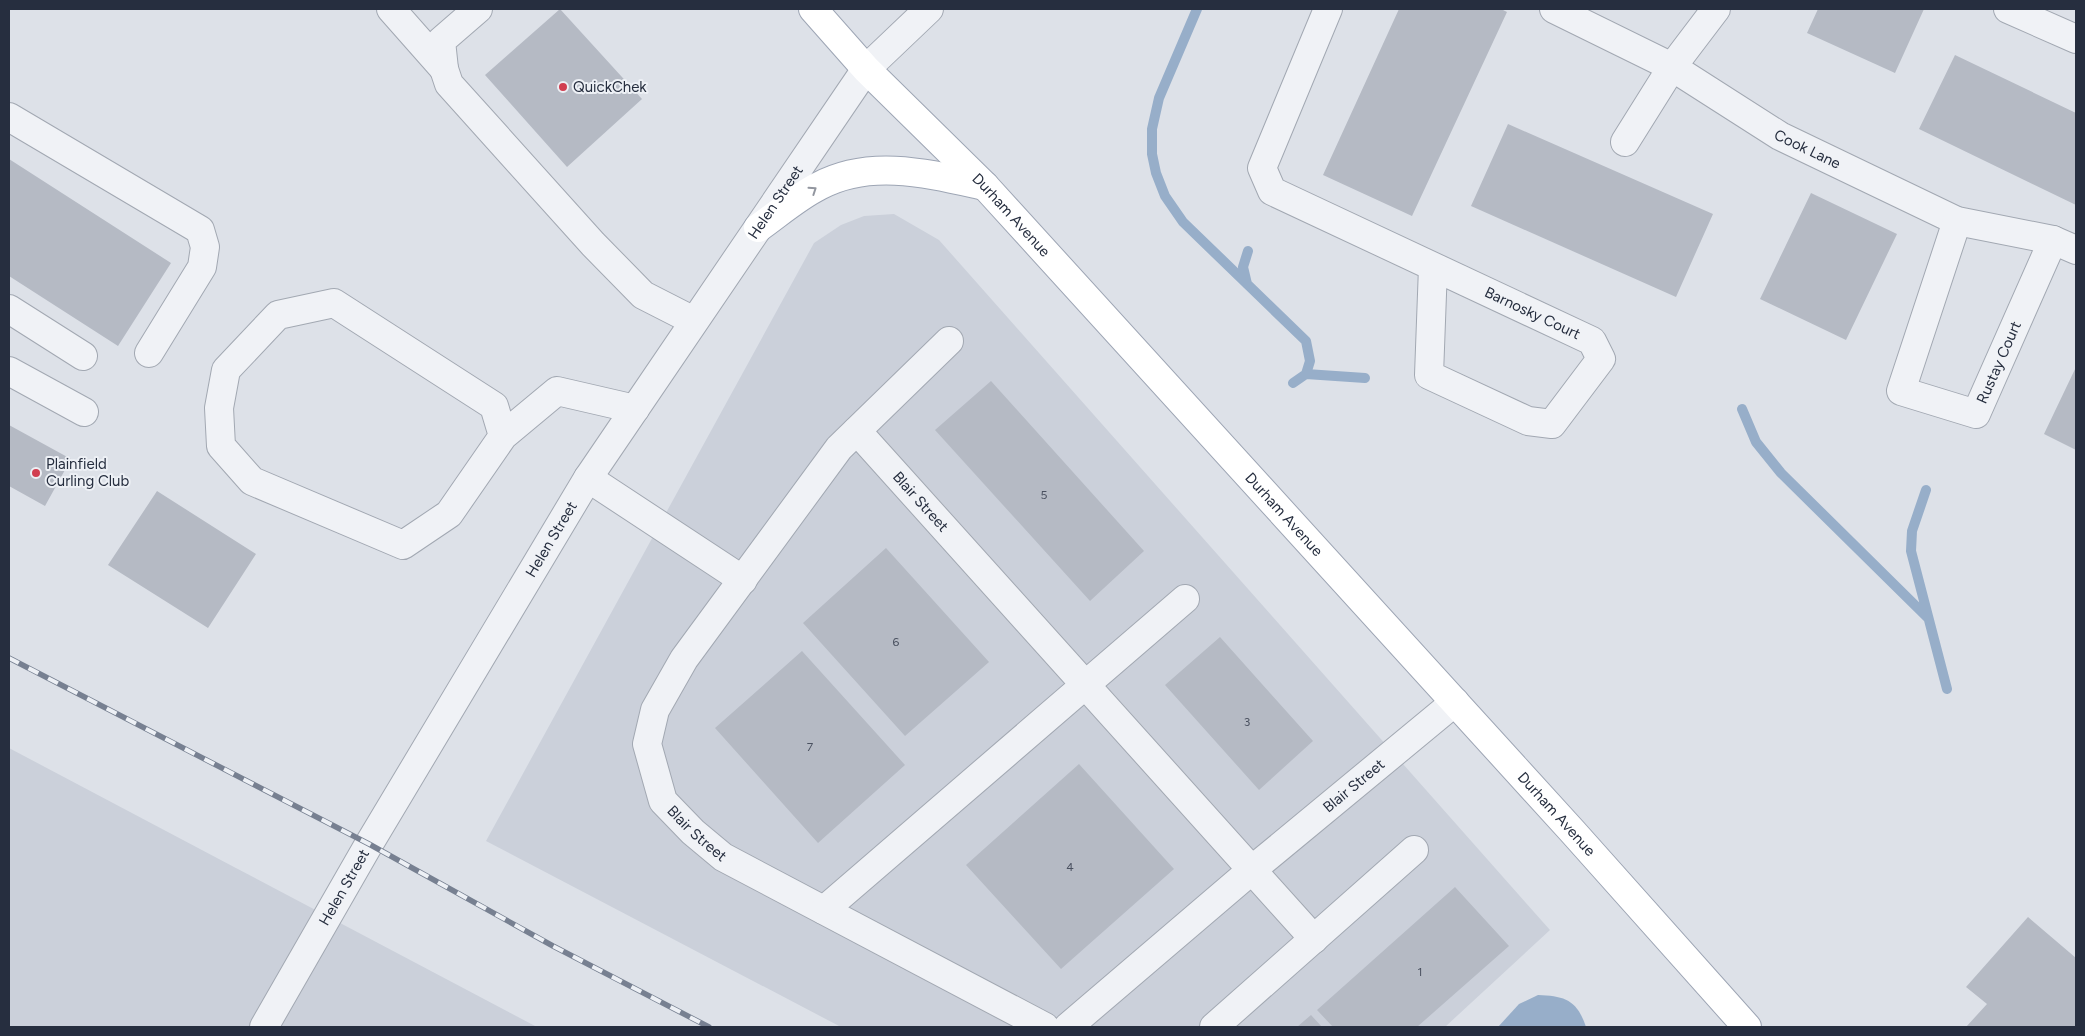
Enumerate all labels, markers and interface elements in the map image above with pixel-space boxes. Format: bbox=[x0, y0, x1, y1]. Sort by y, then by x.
place label: QuickChek bbox=[573, 78, 647, 96]
marker: QuickChek bbox=[557, 81, 569, 93]
street label: Cook Lane bbox=[1771, 126, 1843, 173]
street label: Helen Street bbox=[744, 162, 807, 242]
street label: Durham Avenue bbox=[968, 169, 1054, 261]
one-way arrow bbox=[807, 187, 816, 196]
street label: Barnosky Court bbox=[1482, 283, 1584, 343]
street label: Rustay Court bbox=[1973, 318, 2025, 406]
place label: Plainfield Curling Club bbox=[46, 455, 129, 490]
marker: Plainfield Curling Club bbox=[30, 467, 42, 479]
street label: Blair Street bbox=[889, 468, 952, 536]
street label: Durham Avenue bbox=[1241, 469, 1327, 560]
house number: 5 bbox=[1041, 488, 1048, 502]
street label: Helen Street bbox=[522, 498, 581, 581]
house number: 6 bbox=[893, 635, 900, 649]
house number: 3 bbox=[1244, 715, 1250, 729]
house number: 7 bbox=[807, 740, 814, 754]
street label: Blair Street bbox=[1319, 755, 1388, 816]
street label: Durham Avenue bbox=[1514, 768, 1599, 860]
street label: Blair Street bbox=[663, 802, 731, 865]
street label: Helen Street bbox=[315, 846, 373, 929]
house number: 4 bbox=[1066, 860, 1074, 874]
house number: 1 bbox=[1418, 965, 1422, 979]

